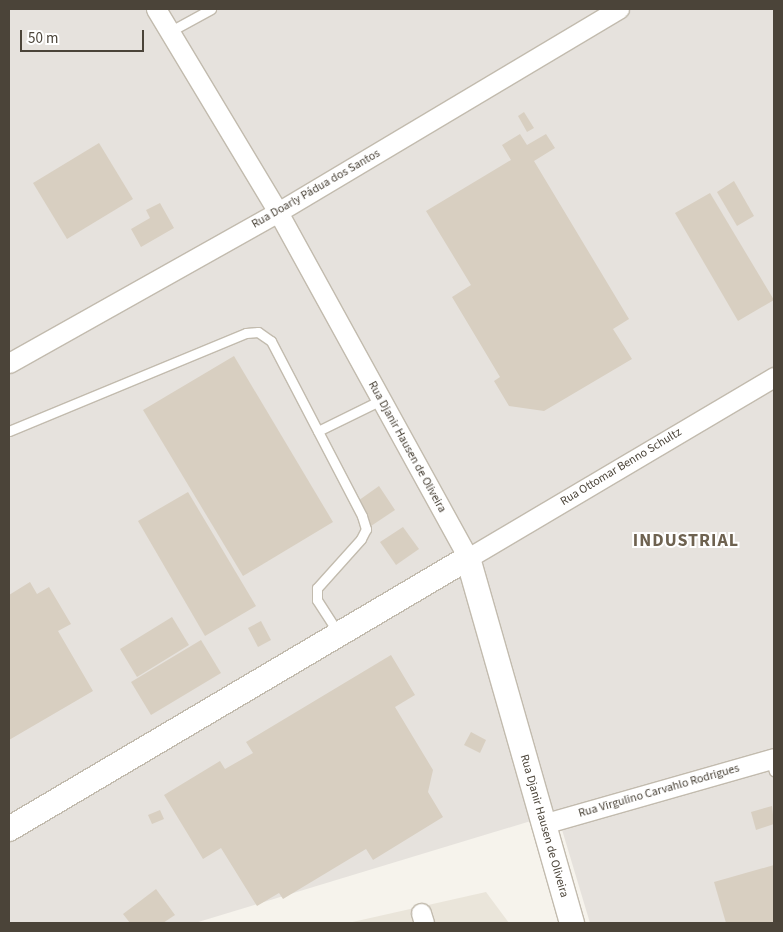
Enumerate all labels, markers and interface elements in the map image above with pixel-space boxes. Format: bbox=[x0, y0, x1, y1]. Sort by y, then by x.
scale bar bbox=[22, 20, 146, 52]
text: 50 m bbox=[28, 28, 58, 49]
street label: Rua Doarly Pádua dos Santos bbox=[249, 146, 383, 232]
street label: Rua Djanir Hausen de Oliveira bbox=[365, 379, 449, 515]
street label: Rua Ottomar Benno Schultz bbox=[558, 425, 684, 509]
district label: INDUSTRIAL bbox=[632, 530, 740, 552]
street label: Rua Djanir Hausen de Oliveira bbox=[517, 753, 571, 899]
street label: Rua Virgulino Carvahlo Rodrigues bbox=[577, 761, 741, 821]

